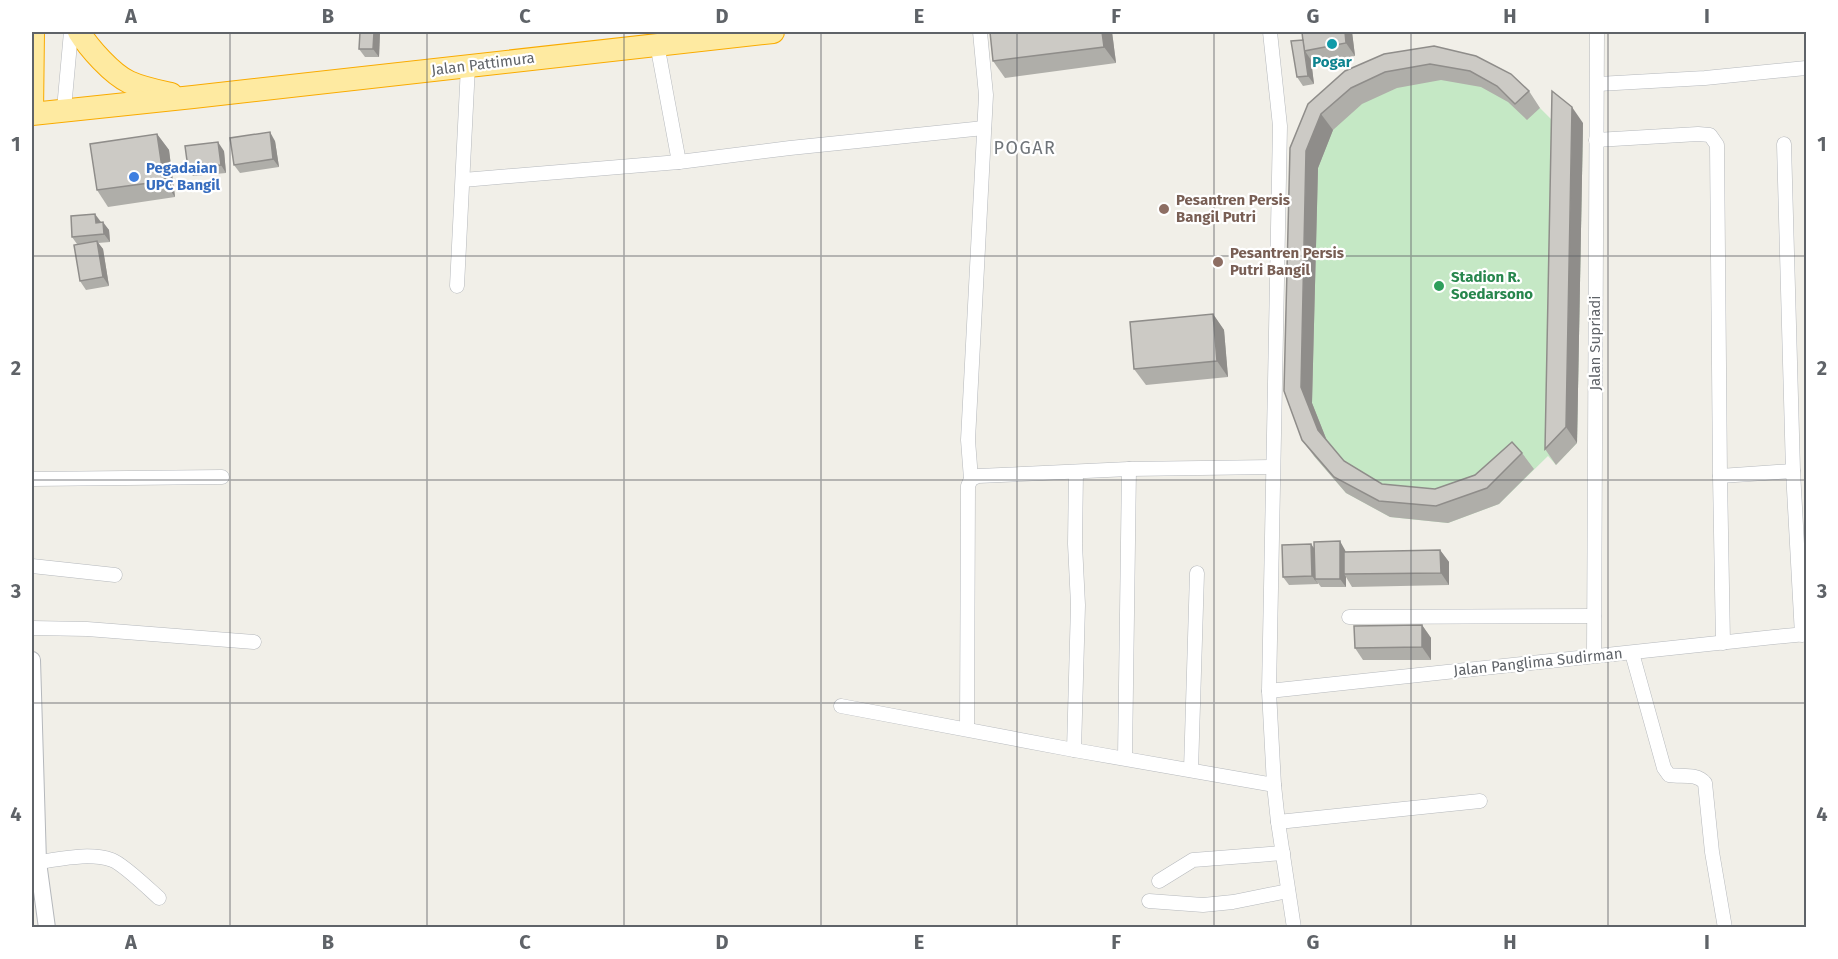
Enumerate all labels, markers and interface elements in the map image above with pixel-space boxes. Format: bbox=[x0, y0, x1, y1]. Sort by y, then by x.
text: A bbox=[124, 4, 138, 28]
text: B bbox=[322, 4, 334, 28]
text: C bbox=[519, 4, 531, 28]
text: D bbox=[715, 4, 729, 28]
text: E bbox=[914, 4, 924, 28]
text: F bbox=[1111, 4, 1121, 28]
text: G bbox=[1307, 4, 1319, 28]
text: H bbox=[1503, 4, 1517, 28]
text: I bbox=[1704, 4, 1710, 28]
marker: Pogar bbox=[1325, 37, 1339, 51]
street label: Jalan Pattimura bbox=[430, 49, 536, 79]
place label: Pogar bbox=[1312, 53, 1353, 71]
text: 1 bbox=[11, 132, 21, 156]
text: 1 bbox=[1817, 132, 1827, 156]
district label: POGAR bbox=[994, 137, 1056, 159]
place label: Pegadaian UPC Bangil bbox=[146, 159, 221, 194]
marker: Pegadaian UPC Bangil bbox=[127, 170, 141, 184]
place label: Pesantren Persis Bangil Putri bbox=[1176, 191, 1290, 226]
marker: Pesantren Persis Bangil Putri bbox=[1157, 202, 1171, 216]
place label: Pesantren Persis Putri Bangil bbox=[1230, 244, 1344, 279]
marker: Pesantren Persis Putri Bangil bbox=[1211, 255, 1225, 269]
place label: Stadion R. Soedarsono bbox=[1451, 268, 1533, 303]
marker: Stadion R. Soedarsono bbox=[1432, 279, 1446, 293]
street label: Jalan Supriadi bbox=[1586, 295, 1604, 391]
text: 2 bbox=[11, 356, 21, 380]
text: 2 bbox=[1817, 356, 1827, 380]
text: 3 bbox=[10, 579, 21, 603]
text: 3 bbox=[1816, 579, 1827, 603]
street label: Jalan Panglima Sudirman bbox=[1453, 644, 1623, 680]
text: 4 bbox=[10, 802, 22, 826]
text: 4 bbox=[1816, 802, 1828, 826]
text: A bbox=[124, 930, 138, 954]
text: B bbox=[322, 930, 334, 954]
text: C bbox=[519, 930, 531, 954]
text: D bbox=[715, 930, 729, 954]
text: E bbox=[914, 930, 924, 954]
text: F bbox=[1111, 930, 1121, 954]
text: G bbox=[1307, 930, 1319, 954]
text: H bbox=[1503, 930, 1517, 954]
text: I bbox=[1704, 930, 1710, 954]

